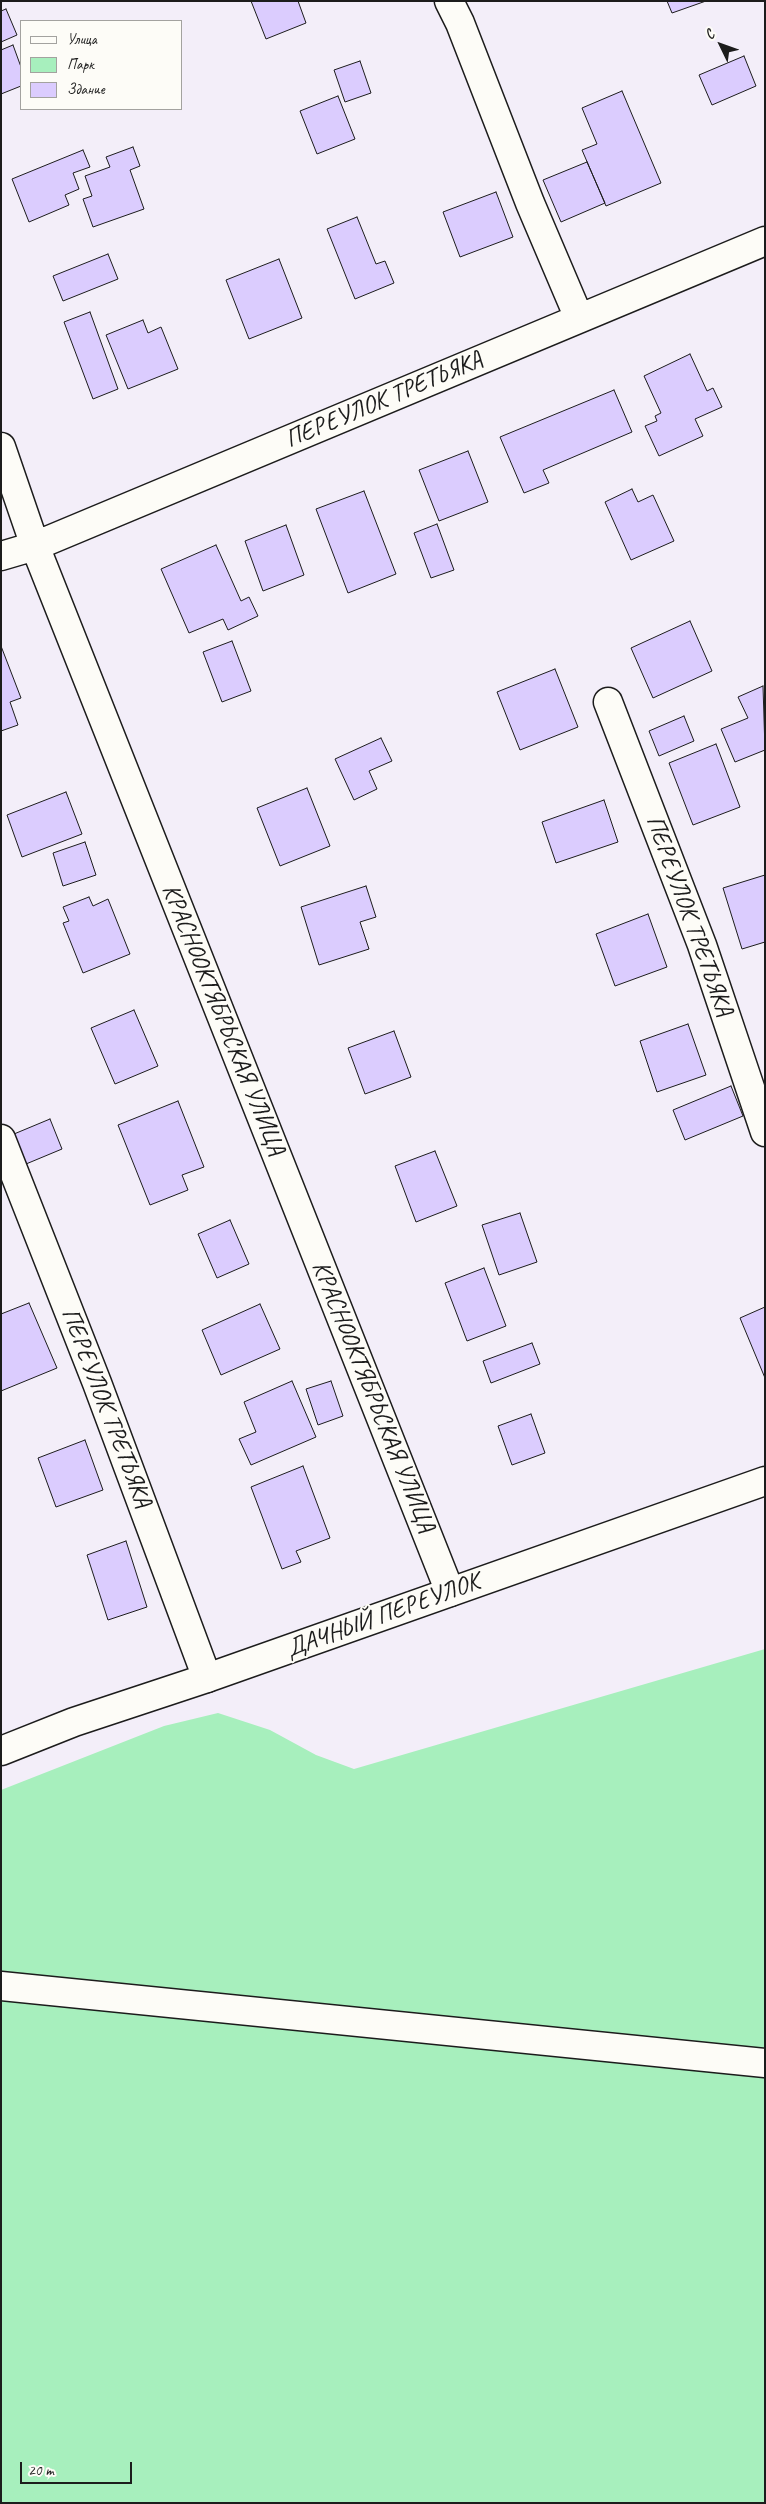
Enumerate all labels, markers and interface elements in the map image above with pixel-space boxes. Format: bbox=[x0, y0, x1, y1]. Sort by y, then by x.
legend bbox=[20, 20, 182, 110]
north arrow bbox=[696, 20, 746, 70]
text: С bbox=[701, 26, 718, 43]
text: Улица bbox=[67, 30, 97, 49]
text: Парк bbox=[67, 55, 94, 74]
text: Здание bbox=[67, 80, 105, 99]
street label: ПЕРЕУЛОК ТРЕТЬЯКА bbox=[281, 345, 487, 455]
street label: ПЕРЕУЛОК ТРЕТЬЯКА bbox=[639, 812, 739, 1020]
street label: КРАСНООКТЯБРЬСКАЯ УЛИЦА bbox=[155, 880, 291, 1160]
street label: КРАСНООКТЯБРЬСКАЯ УЛИЦА bbox=[305, 1257, 441, 1537]
street label: ПЕРЕУЛОК ТРЕТЬЯКА bbox=[54, 1304, 158, 1512]
street label: ДАЧНЫЙ ПЕРЕУЛОК bbox=[282, 1567, 484, 1665]
scale bar bbox=[22, 2452, 135, 2484]
text: 20 m bbox=[28, 2461, 54, 2480]

